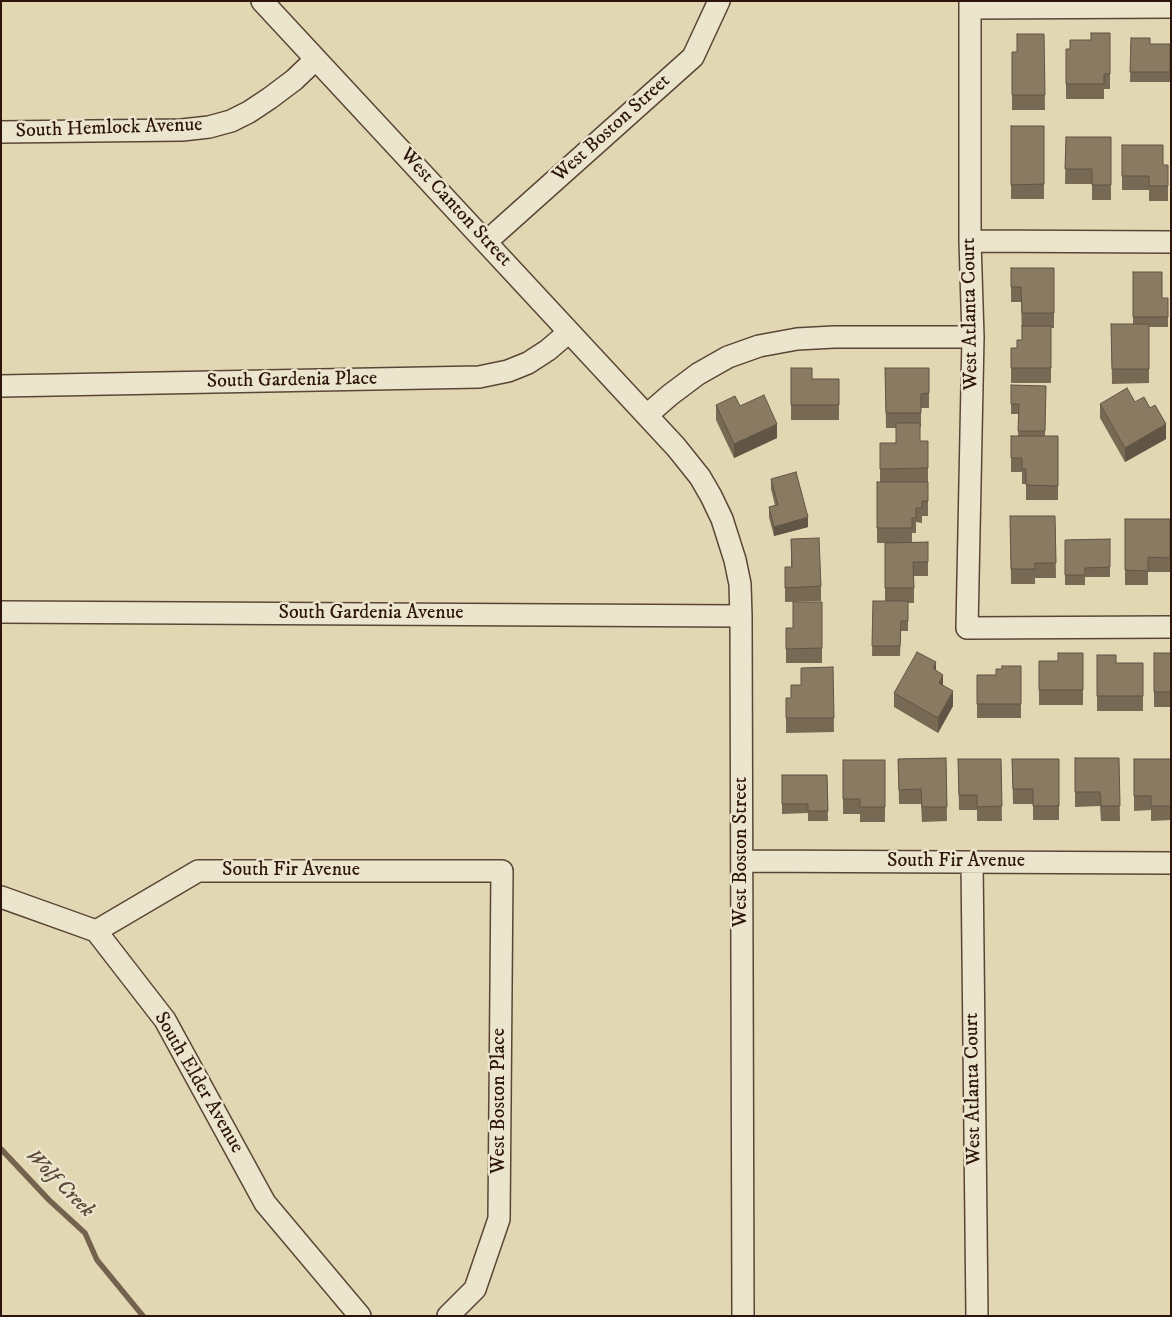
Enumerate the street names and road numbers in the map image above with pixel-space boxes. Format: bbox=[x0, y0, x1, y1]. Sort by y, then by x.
street label: West Boston Street bbox=[548, 70, 676, 188]
street label: South Hemlock Avenue bbox=[15, 114, 203, 144]
street label: West Canton Street bbox=[394, 144, 516, 272]
street label: West Atlanta Court bbox=[958, 237, 984, 391]
street label: South Gardenia Place bbox=[207, 368, 377, 394]
street label: South Gardenia Avenue bbox=[278, 602, 464, 626]
street label: West Boston Street bbox=[730, 777, 754, 927]
street label: South Fir Avenue bbox=[887, 850, 1025, 874]
street label: South Fir Avenue bbox=[222, 859, 360, 883]
street label: South Elder Avenue bbox=[148, 1008, 248, 1158]
street label: West Atlanta Court bbox=[961, 1012, 987, 1166]
street label: West Boston Place bbox=[488, 1028, 512, 1174]

